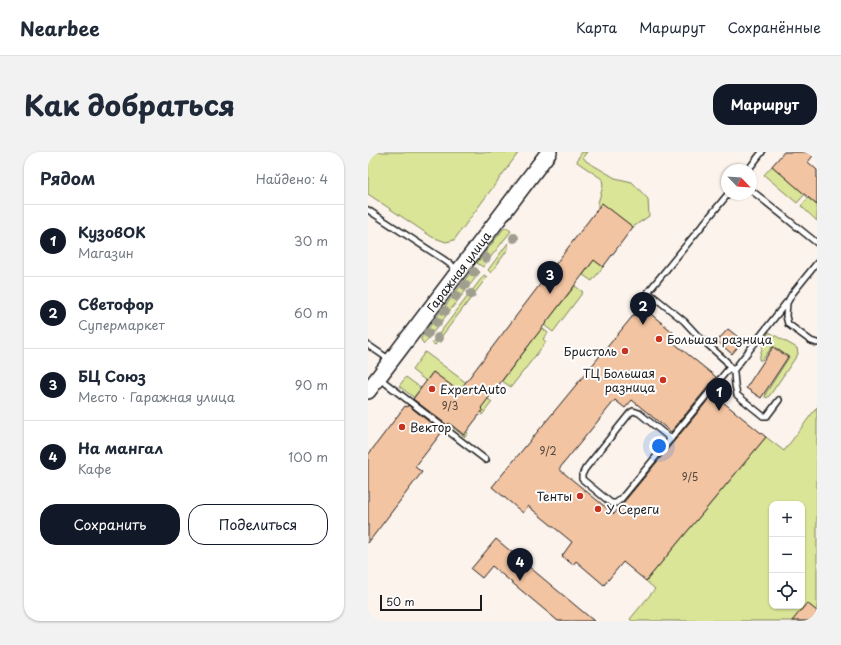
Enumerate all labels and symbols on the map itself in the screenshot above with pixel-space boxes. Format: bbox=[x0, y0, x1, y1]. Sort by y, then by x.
north arrow bbox=[721, 164, 757, 200]
street label: Гаражная улица bbox=[422, 227, 495, 316]
pin: 3 bbox=[537, 261, 563, 294]
pin: 2 bbox=[630, 292, 656, 325]
place label: Большая разница bbox=[667, 330, 773, 348]
marker: Большая разница bbox=[654, 334, 664, 344]
place label: Бристоль bbox=[564, 342, 617, 360]
marker: Бристоль bbox=[620, 346, 630, 356]
place label: ТЦ Большая разница bbox=[583, 364, 655, 396]
marker: ТЦ Большая разница bbox=[658, 375, 668, 385]
pin: 1 bbox=[706, 378, 732, 411]
place label: ExpertAuto bbox=[440, 380, 507, 398]
marker: ExpertAuto bbox=[427, 384, 437, 394]
house number: 9/3 bbox=[442, 398, 458, 413]
place label: Вектор bbox=[410, 418, 451, 436]
marker: Вектор bbox=[397, 422, 407, 432]
your location bbox=[649, 436, 669, 456]
house number: 9/2 bbox=[540, 443, 556, 458]
house number: 9/5 bbox=[682, 469, 698, 484]
place label: Тенты bbox=[537, 487, 572, 505]
marker: Тенты bbox=[575, 491, 585, 501]
place label: У Сереги bbox=[606, 500, 659, 518]
marker: У Сереги bbox=[593, 504, 603, 514]
pin: 4 bbox=[507, 548, 533, 581]
scale bar bbox=[380, 593, 482, 612]

